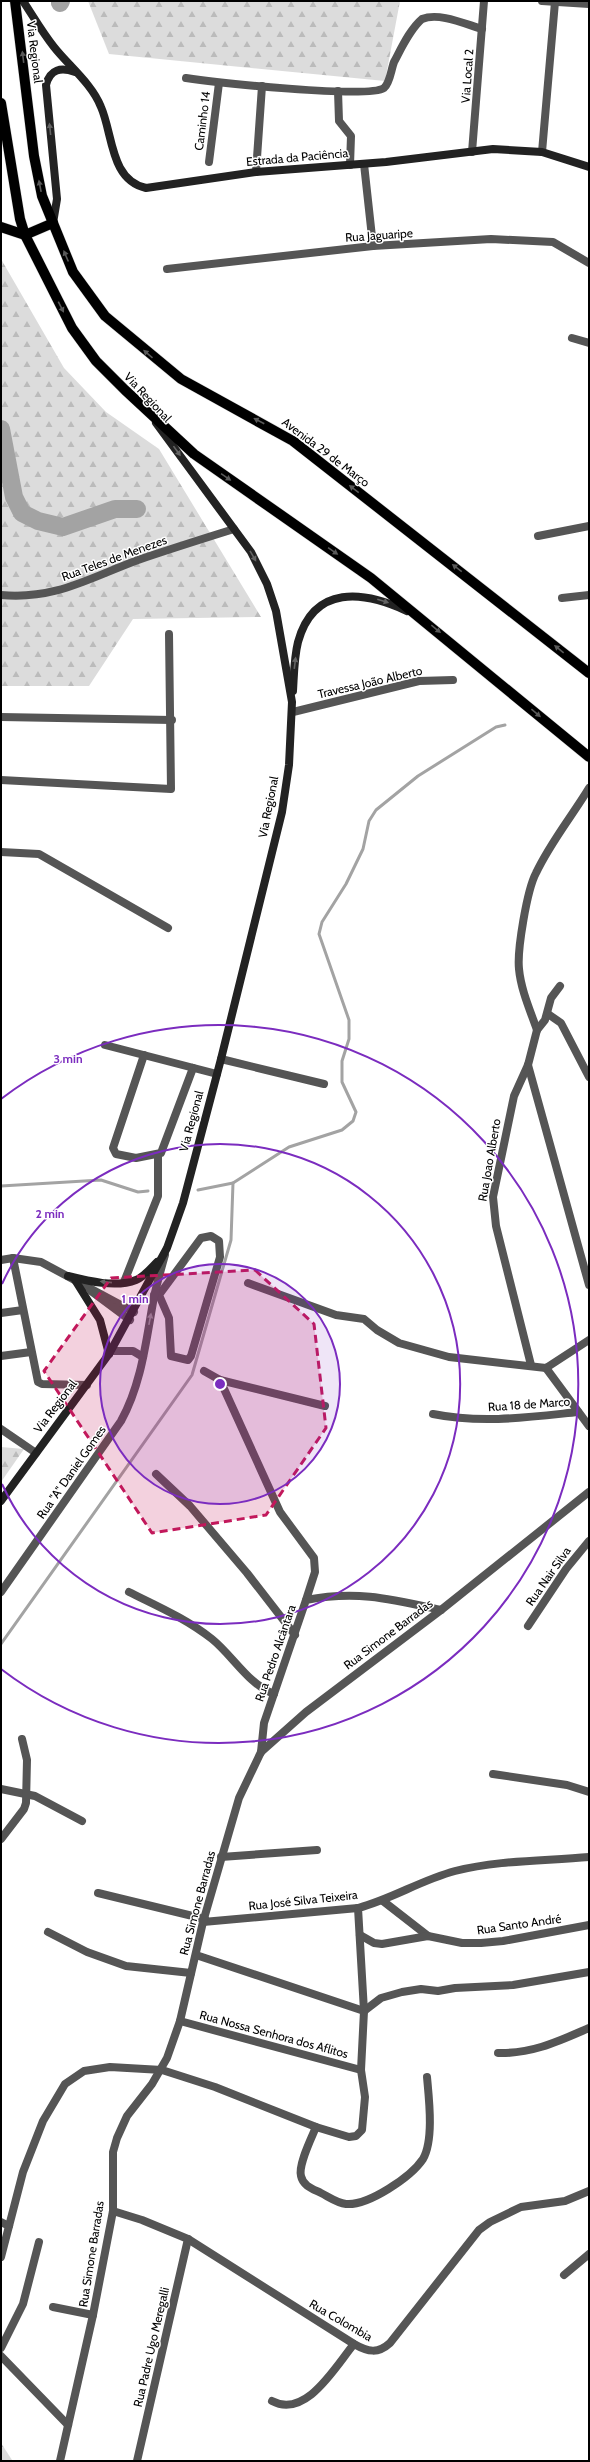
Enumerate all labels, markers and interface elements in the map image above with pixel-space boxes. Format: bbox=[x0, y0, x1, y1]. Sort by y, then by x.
street label: Via Regional bbox=[24, 20, 46, 84]
street label: Via Local 2 bbox=[458, 48, 476, 104]
one-way arrow bbox=[20, 51, 26, 63]
street label: Caminho 14 bbox=[191, 90, 213, 151]
one-way arrow bbox=[46, 123, 53, 135]
street label: Estrada da Paciência bbox=[245, 145, 349, 169]
one-way arrow bbox=[37, 180, 43, 192]
street label: Rua Jaguaripe bbox=[345, 225, 413, 245]
one-way arrow bbox=[62, 250, 69, 262]
one-way arrow bbox=[58, 302, 64, 313]
one-way arrow bbox=[143, 350, 154, 359]
street label: Via Regional bbox=[121, 369, 175, 425]
street label: Avenida 29 de Março bbox=[279, 414, 373, 490]
one-way arrow bbox=[253, 418, 265, 424]
one-way arrow bbox=[173, 445, 181, 456]
one-way arrow bbox=[221, 473, 231, 481]
one-way arrow bbox=[348, 485, 359, 493]
street label: Rua Teles de Menezes bbox=[59, 532, 169, 584]
one-way arrow bbox=[328, 547, 338, 555]
one-way arrow bbox=[250, 550, 257, 562]
one-way arrow bbox=[451, 564, 462, 572]
one-way arrow bbox=[377, 598, 389, 604]
one-way arrow bbox=[431, 625, 442, 634]
one-way arrow bbox=[553, 645, 564, 653]
one-way arrow bbox=[292, 657, 298, 669]
street label: Travessa João Alberto bbox=[316, 663, 424, 701]
one-way arrow bbox=[531, 708, 541, 717]
street label: Via Regional bbox=[255, 775, 281, 839]
text: 3 min bbox=[53, 1051, 83, 1066]
street label: Via Regional bbox=[176, 1089, 206, 1153]
street label: Rua Joao Alberto bbox=[474, 1117, 504, 1203]
text: 2 min bbox=[36, 1206, 64, 1221]
one-way arrow bbox=[100, 1279, 112, 1286]
text: 1 min bbox=[121, 1291, 149, 1306]
one-way arrow bbox=[147, 1313, 153, 1325]
street label: Via Regional bbox=[30, 1376, 80, 1436]
centre of rings bbox=[213, 1377, 227, 1391]
street label: Rua 18 de Marco bbox=[487, 1394, 571, 1414]
street label: Rua "A" Daniel Gomes bbox=[33, 1423, 109, 1521]
street label: Rua Nair Silva bbox=[522, 1543, 574, 1608]
street label: Rua Simone Barradas bbox=[341, 1596, 435, 1672]
street label: Rua Pedro Alcântara bbox=[251, 1602, 299, 1703]
street label: Rua Simone Barradas bbox=[176, 1849, 218, 1957]
street label: Rua José Silva Teixeira bbox=[248, 1887, 358, 1913]
street label: Rua Santo André bbox=[476, 1911, 562, 1937]
street label: Rua Nossa Senhora dos Aflitos bbox=[198, 2007, 350, 2061]
street label: Rua Simone Barradas bbox=[75, 2200, 107, 2308]
street label: Rua Padre Ugo Meregalli bbox=[130, 2286, 172, 2408]
street label: Rua Colombia bbox=[307, 2296, 375, 2344]

